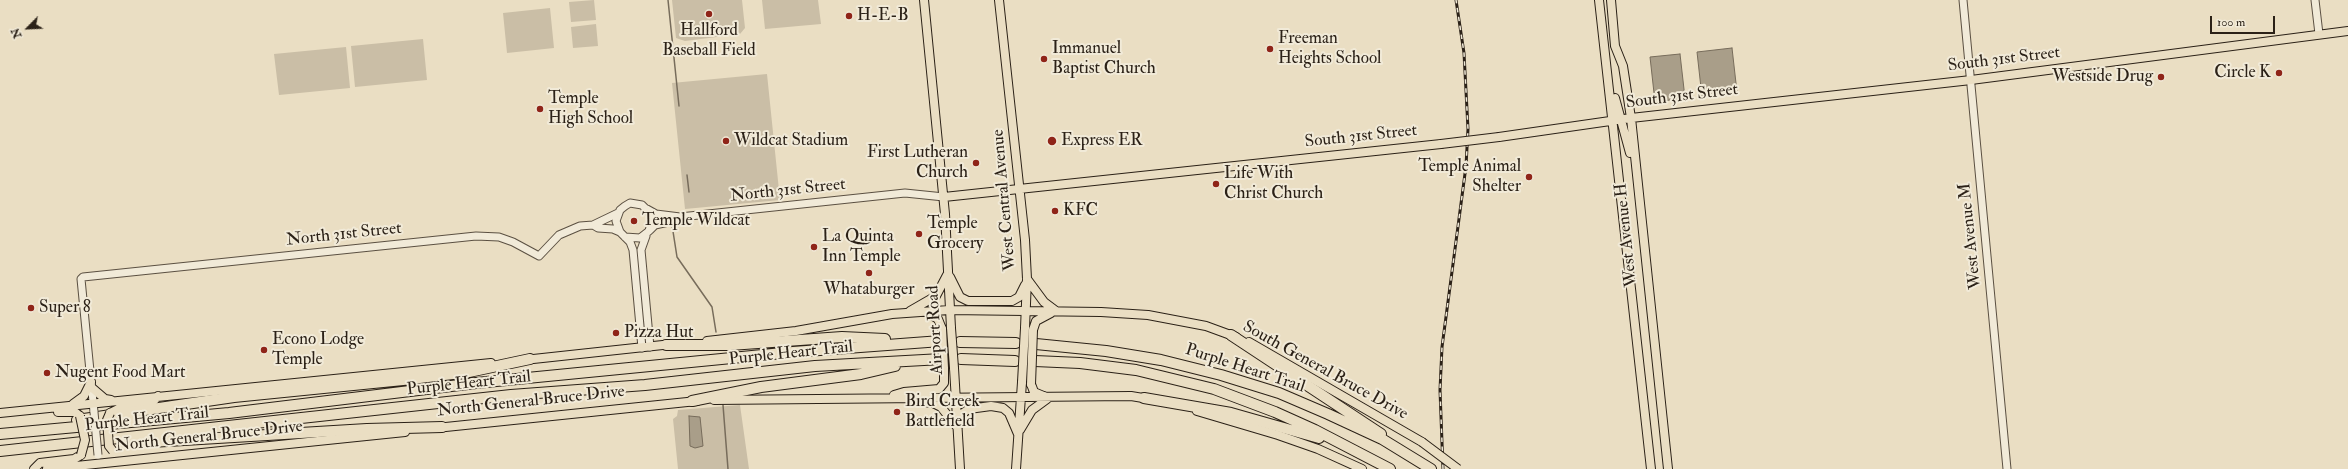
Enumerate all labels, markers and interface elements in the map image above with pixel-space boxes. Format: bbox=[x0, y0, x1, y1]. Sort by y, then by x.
place label: H-E-B bbox=[857, 6, 909, 26]
north arrow bbox=[8, 8, 48, 48]
scale bar bbox=[2212, 8, 2277, 34]
marker: Hallford Baseball Field bbox=[704, 9, 714, 19]
marker: H-E-B bbox=[844, 11, 854, 21]
text: 100 m bbox=[2217, 15, 2245, 30]
place label: Hallford Baseball Field bbox=[662, 21, 756, 61]
text: N bbox=[9, 26, 25, 40]
place label: Freeman Heights School bbox=[1278, 29, 1381, 69]
place label: Immanuel Baptist Church bbox=[1052, 39, 1156, 79]
street label: South 31st Street bbox=[1947, 43, 2061, 77]
marker: Freeman Heights School bbox=[1265, 44, 1275, 54]
marker: Immanuel Baptist Church bbox=[1039, 54, 1049, 64]
place label: Circle K bbox=[2214, 63, 2271, 83]
place label: Westside Drug bbox=[2052, 67, 2153, 87]
marker: Circle K bbox=[2274, 68, 2284, 78]
marker: Westside Drug bbox=[2156, 72, 2166, 82]
street label: South 31st Street bbox=[1625, 80, 1739, 114]
place label: Temple High School bbox=[548, 89, 633, 129]
marker: Temple High School bbox=[535, 104, 545, 114]
street label: South 31st Street bbox=[1304, 121, 1418, 153]
street label: West Central Avenue bbox=[989, 128, 1021, 272]
place label: Wildcat Stadium bbox=[734, 131, 848, 151]
place label: Express ER bbox=[1061, 131, 1142, 151]
marker: Express ER bbox=[1046, 135, 1058, 147]
marker: Wildcat Stadium bbox=[721, 136, 731, 146]
place label: First Lutheran Church bbox=[867, 143, 968, 183]
place label: Temple Animal Shelter bbox=[1418, 157, 1521, 197]
marker: First Lutheran Church bbox=[971, 158, 981, 168]
place label: Life With Christ Church bbox=[1224, 164, 1323, 204]
marker: Temple Animal Shelter bbox=[1524, 172, 1534, 182]
street label: North 31st Street bbox=[729, 175, 847, 207]
marker: Life With Christ Church bbox=[1211, 179, 1221, 189]
street label: West Avenue H bbox=[1611, 182, 1643, 288]
street label: West Avenue M bbox=[1955, 182, 1987, 290]
place label: KFC bbox=[1063, 201, 1098, 221]
marker: KFC bbox=[1050, 206, 1060, 216]
place label: Temple Wildcat bbox=[642, 211, 750, 231]
place label: Temple Grocery bbox=[927, 214, 984, 254]
marker: Temple Wildcat bbox=[629, 216, 639, 226]
street label: North 31st Street bbox=[285, 219, 403, 251]
place label: La Quinta Inn Temple bbox=[822, 227, 901, 267]
marker: Temple Grocery bbox=[914, 229, 924, 239]
marker: La Quinta Inn Temple bbox=[809, 242, 819, 252]
marker: Whataburger bbox=[864, 268, 874, 278]
place label: Whataburger bbox=[823, 280, 915, 300]
street label: Airport Road bbox=[923, 285, 949, 375]
place label: Super 8 bbox=[39, 298, 91, 318]
marker: Super 8 bbox=[26, 303, 36, 313]
street label: South General Bruce Drive bbox=[1239, 317, 1411, 425]
place label: Pizza Hut bbox=[624, 323, 693, 343]
marker: Pizza Hut bbox=[611, 328, 621, 338]
place label: Econo Lodge Temple bbox=[272, 330, 364, 370]
street label: Purple Heart Trail bbox=[728, 337, 854, 371]
street label: Purple Heart Trail bbox=[1183, 340, 1307, 398]
marker: Econo Lodge Temple bbox=[259, 345, 269, 355]
place label: Nugent Food Mart bbox=[55, 363, 186, 383]
street label: Purple Heart Trail bbox=[406, 367, 532, 401]
marker: Nugent Food Mart bbox=[42, 368, 52, 378]
street label: North General Bruce Drive bbox=[436, 382, 626, 422]
place label: Bird Creek Battlefield bbox=[905, 392, 980, 432]
street label: Purple Heart Trail bbox=[84, 403, 210, 437]
marker: Bird Creek Battlefield bbox=[892, 407, 902, 417]
street label: North General Bruce Drive bbox=[114, 417, 304, 457]

